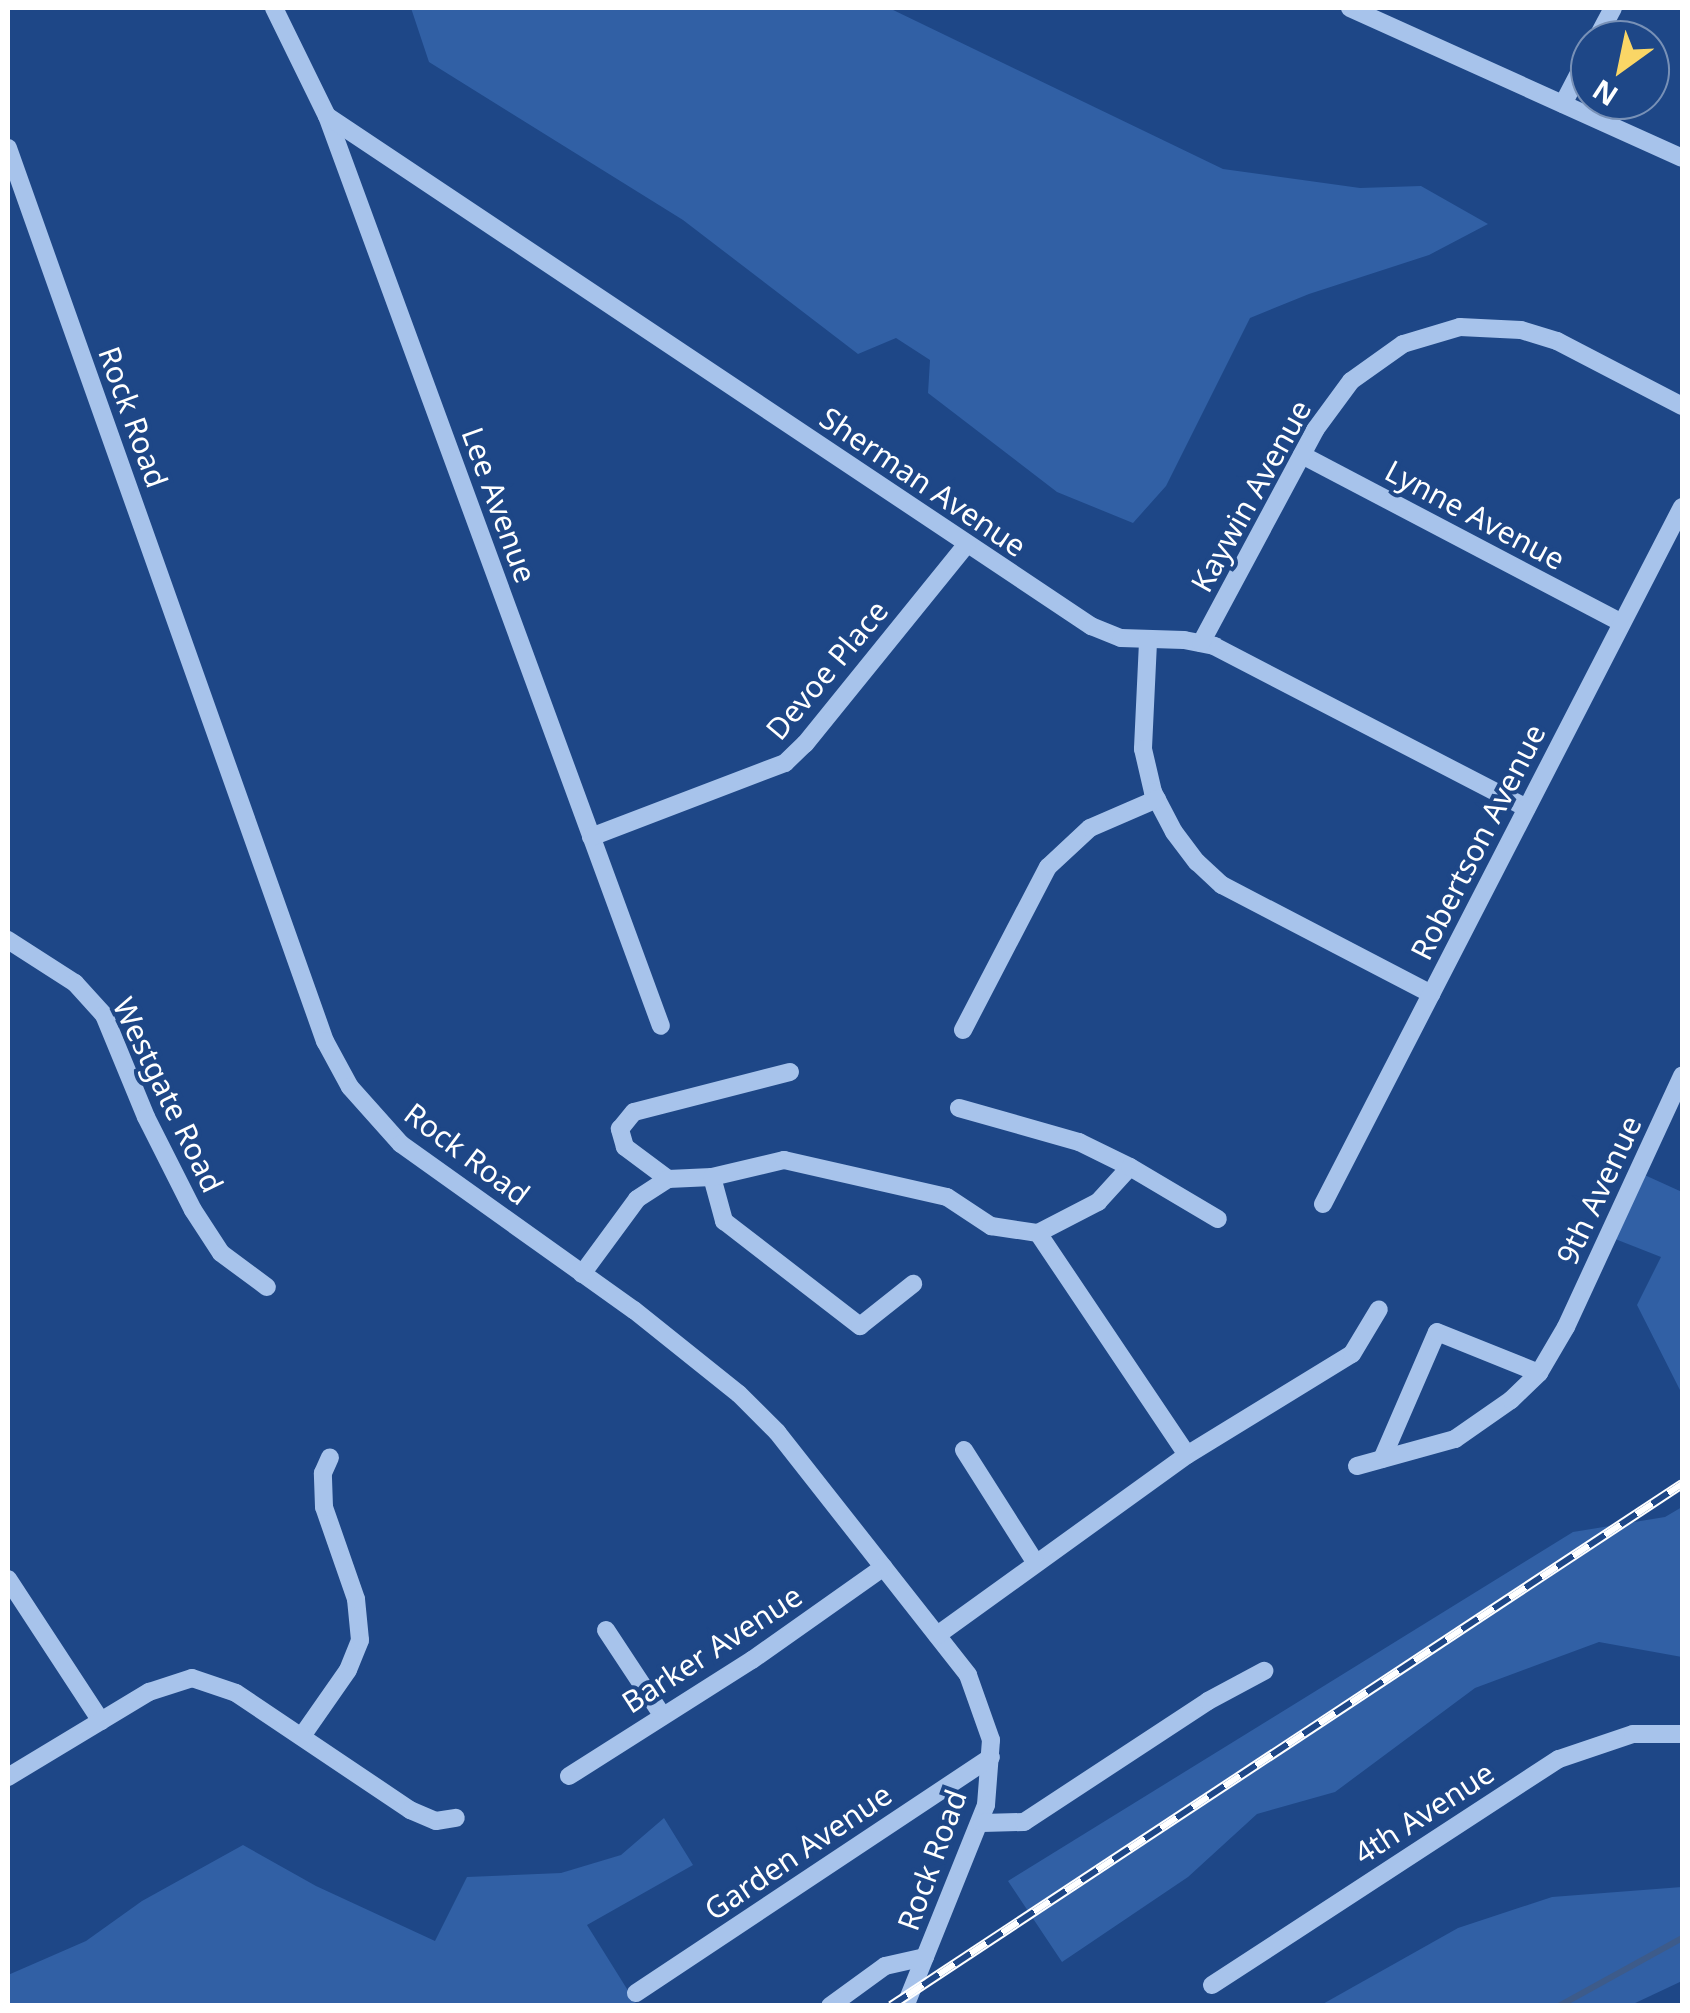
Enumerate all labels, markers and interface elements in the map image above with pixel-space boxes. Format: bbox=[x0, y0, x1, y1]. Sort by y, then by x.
north arrow bbox=[1570, 20, 1670, 120]
text: N bbox=[1585, 71, 1625, 116]
street label: Rock Road bbox=[91, 342, 175, 492]
street label: Kaywin Avenue bbox=[1183, 394, 1319, 598]
street label: Sherman Avenue bbox=[813, 400, 1033, 564]
street label: Lee Avenue bbox=[454, 422, 544, 588]
street label: Lynne Avenue bbox=[1379, 453, 1571, 577]
street label: Devoe Place bbox=[758, 593, 896, 747]
street label: Robertson Avenue bbox=[1403, 718, 1553, 966]
street label: Westgate Road bbox=[105, 992, 231, 1198]
street label: Rock Road bbox=[397, 1095, 537, 1213]
street label: 9th Avenue bbox=[1549, 1110, 1649, 1270]
street label: Barker Avenue bbox=[615, 1577, 809, 1721]
street label: 4th Avenue bbox=[1347, 1754, 1501, 1872]
street label: Garden Avenue bbox=[698, 1776, 898, 1928]
street label: Rock Road bbox=[890, 1785, 974, 1935]

